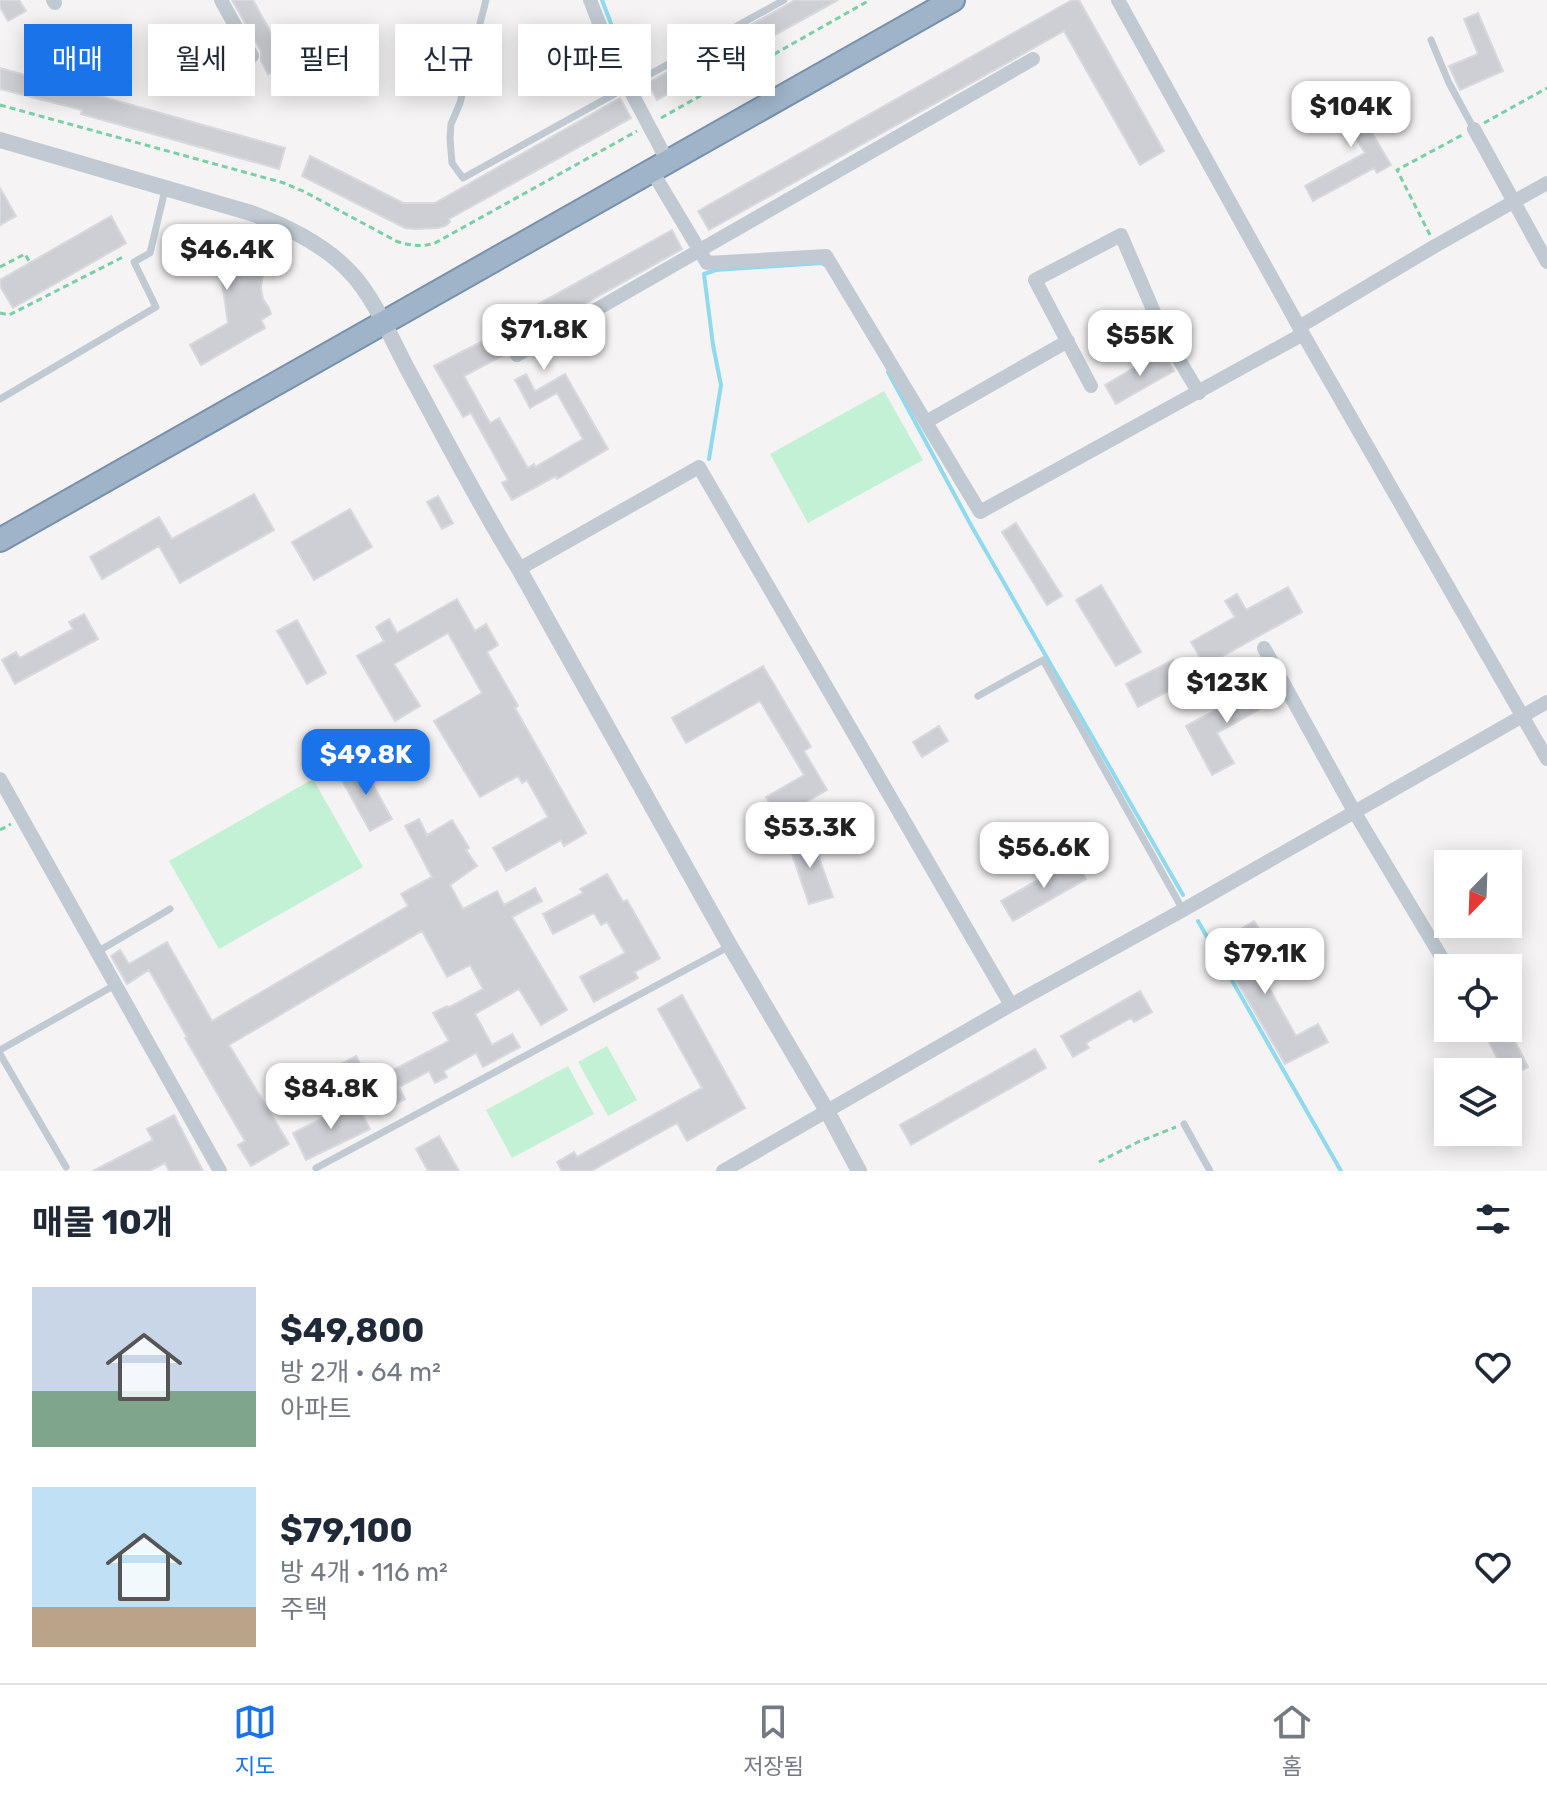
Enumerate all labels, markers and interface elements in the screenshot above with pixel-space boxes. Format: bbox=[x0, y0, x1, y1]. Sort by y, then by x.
chip: 매매 bbox=[24, 24, 132, 96]
chip: 월세 bbox=[148, 24, 255, 96]
chip: 필터 bbox=[271, 24, 379, 96]
chip: 신규 bbox=[395, 24, 502, 96]
chip: 아파트 bbox=[518, 24, 651, 96]
chip: 주택 bbox=[667, 24, 775, 96]
pin: $104K bbox=[1295, 81, 1407, 149]
text: $104K bbox=[1310, 91, 1392, 122]
pin: $46.4K bbox=[162, 224, 292, 292]
text: $46.4K bbox=[180, 234, 274, 265]
pin: $71.8K bbox=[479, 304, 609, 372]
pin: $55K bbox=[1093, 310, 1187, 378]
text: $71.8K bbox=[500, 314, 588, 345]
text: $55K bbox=[1106, 320, 1174, 351]
pin: $123K bbox=[1171, 657, 1283, 725]
text: $123K bbox=[1186, 667, 1268, 698]
pin: $49.8K bbox=[301, 729, 431, 797]
text: $49.8K bbox=[320, 739, 412, 770]
pin: $53.3K bbox=[745, 802, 875, 870]
text: $53.3K bbox=[763, 812, 857, 843]
pin: $56.6K bbox=[979, 822, 1109, 890]
text: $56.6K bbox=[998, 832, 1090, 863]
north arrow bbox=[1434, 850, 1522, 938]
map controls bbox=[1434, 850, 1522, 1146]
pin: $79.1K bbox=[1200, 928, 1330, 996]
text: $79.1K bbox=[1223, 938, 1307, 969]
button: locate bbox=[1434, 954, 1522, 1042]
button: layers bbox=[1434, 1058, 1522, 1146]
pin: $84.8K bbox=[266, 1063, 396, 1131]
text: $84.8K bbox=[284, 1073, 378, 1104]
icon: filters bbox=[1471, 1197, 1515, 1241]
text: 매물 10개 bbox=[32, 1202, 173, 1243]
text: $49,800 bbox=[280, 1310, 424, 1351]
icon: home bbox=[96, 1319, 192, 1415]
icon: heart bbox=[1471, 1345, 1515, 1389]
text: 방 2개 · 64 m² bbox=[280, 1357, 441, 1388]
text: 아파트 bbox=[280, 1394, 352, 1425]
text: $79,100 bbox=[280, 1510, 413, 1551]
icon: home bbox=[96, 1519, 192, 1615]
icon: heart bbox=[1471, 1545, 1515, 1589]
text: 방 4개 · 116 m² bbox=[280, 1557, 448, 1588]
text: 주택 bbox=[280, 1594, 328, 1625]
tab: 지도 bbox=[233, 1700, 277, 1780]
tab: 저장됨 bbox=[743, 1700, 804, 1780]
tab: 홈 bbox=[1270, 1700, 1314, 1780]

